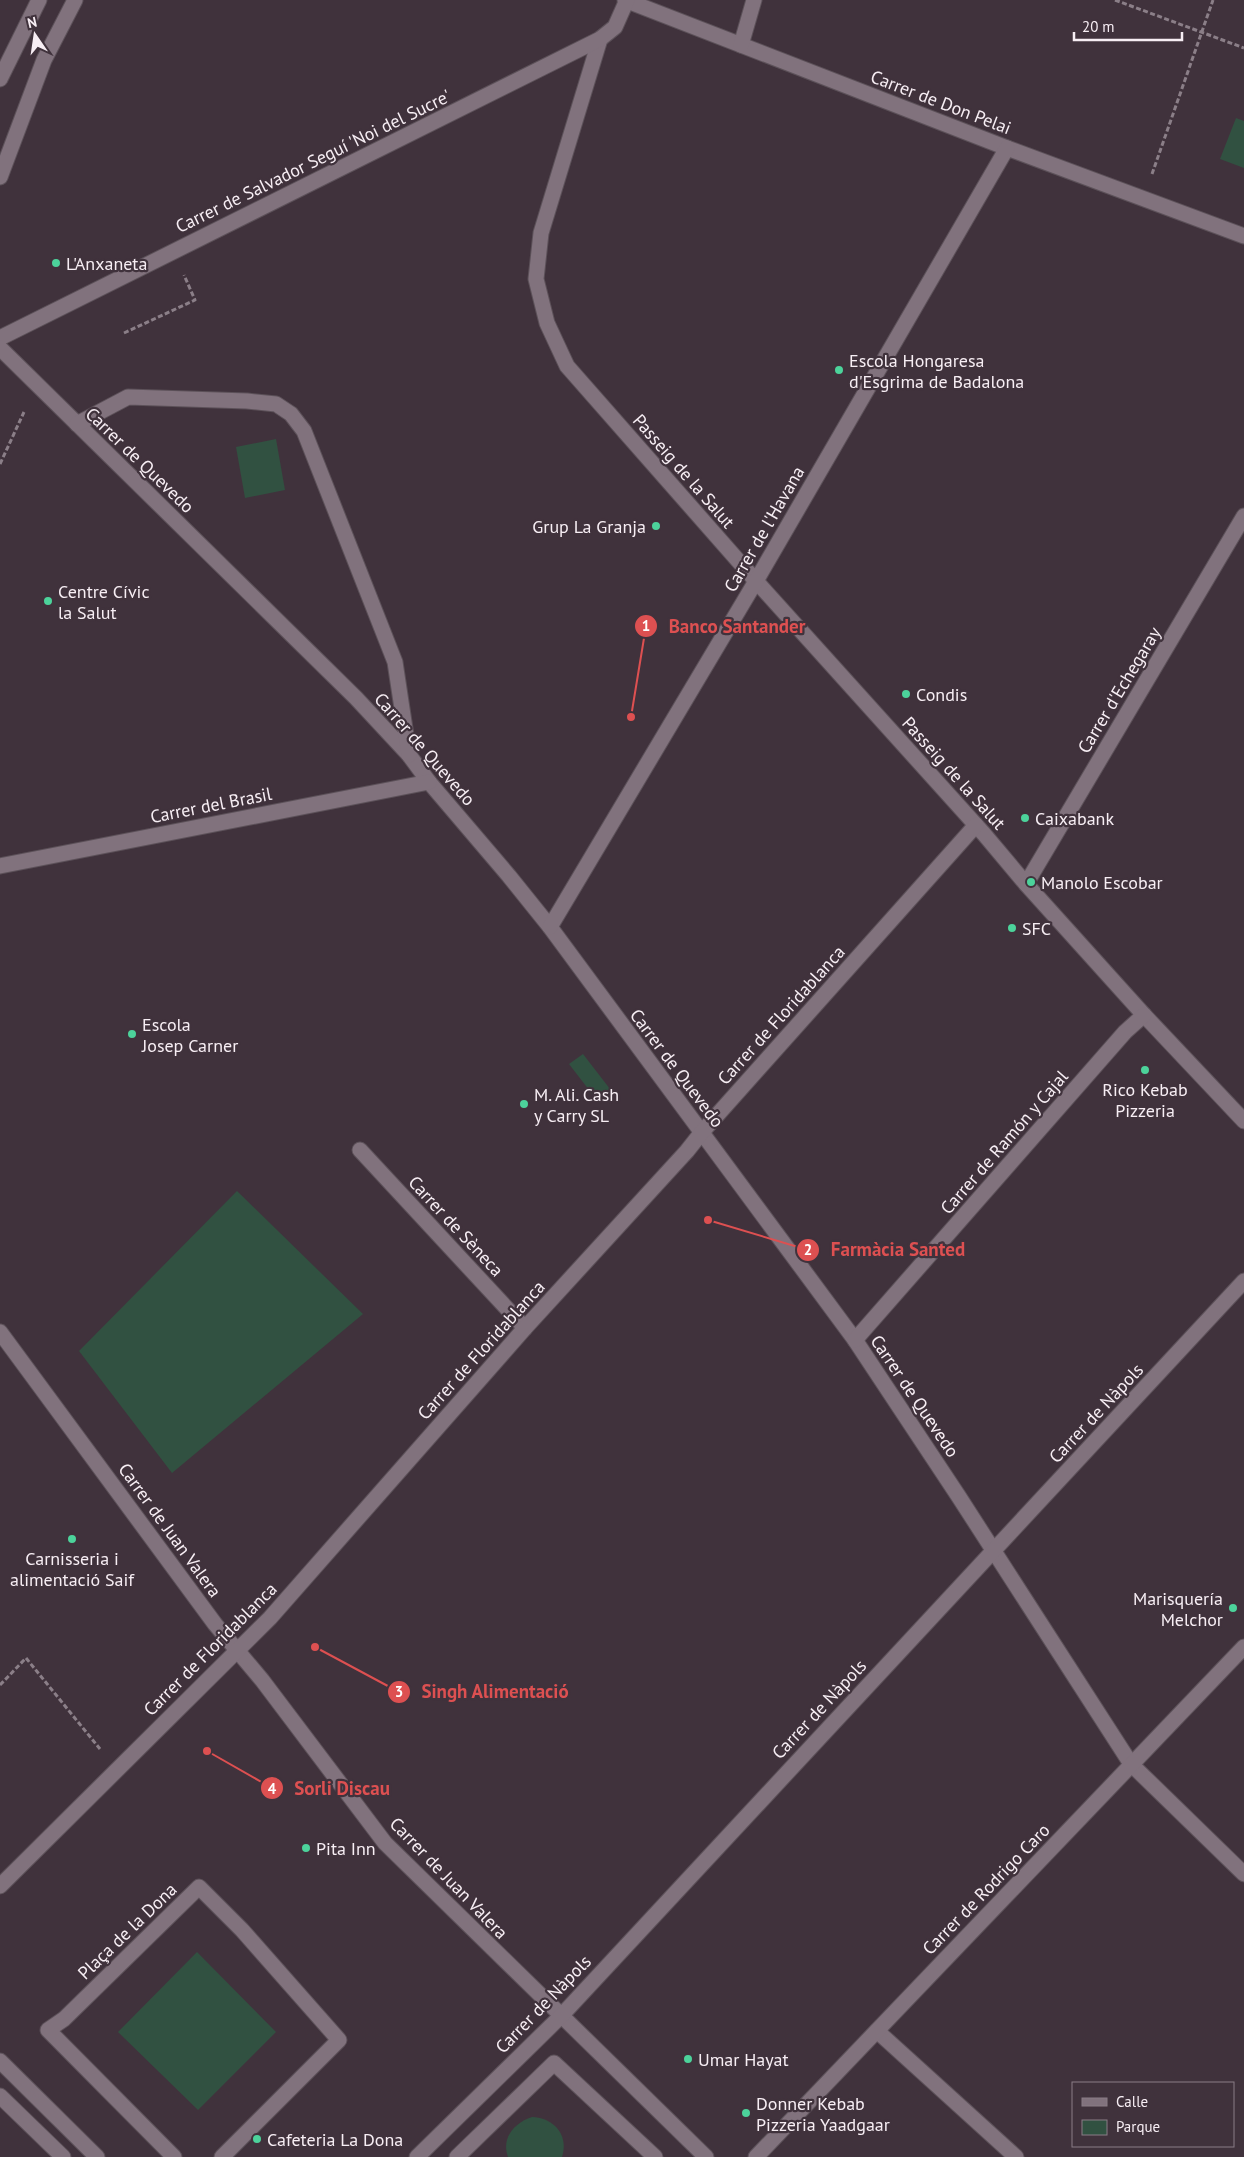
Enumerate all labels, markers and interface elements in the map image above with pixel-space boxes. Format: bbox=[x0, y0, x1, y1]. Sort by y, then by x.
north arrow bbox=[10, 10, 60, 60]
scale bar bbox=[1074, 10, 1182, 42]
text: N bbox=[26, 13, 39, 32]
text: 20 m bbox=[1082, 17, 1115, 36]
street label: Carrer de Don Pelai bbox=[868, 65, 1014, 139]
street label: Carrer de Salvador Seguí 'Noi del Sucre' bbox=[172, 84, 454, 238]
place label: L'Anxaneta bbox=[66, 252, 147, 275]
marker: L'Anxaneta bbox=[50, 257, 62, 269]
place label: Escola Hongaresa d'Esgrima de Badalona bbox=[849, 349, 1024, 393]
marker: Escola Hongaresa d'Esgrima de Badalona bbox=[833, 364, 845, 376]
street label: Carrer de Quevedo bbox=[81, 402, 199, 518]
street label: Passeig de la Salut bbox=[628, 409, 740, 533]
street label: Carrer de l'Havana bbox=[719, 462, 809, 596]
place label: Grup La Granja bbox=[532, 515, 646, 538]
marker: Grup La Granja bbox=[650, 520, 662, 532]
place label: Centre Cívic la Salut bbox=[58, 580, 150, 624]
marker: Centre Cívic la Salut bbox=[42, 595, 54, 607]
callout: Banco Santander bbox=[634, 609, 816, 643]
text: Banco Santander bbox=[669, 614, 806, 638]
text: 1 bbox=[642, 616, 650, 635]
street label: Carrer d'Echegaray bbox=[1072, 622, 1166, 757]
place label: Condis bbox=[916, 683, 967, 706]
street label: Carrer de Quevedo bbox=[370, 688, 480, 810]
marker: Condis bbox=[900, 688, 912, 700]
street label: Passeig de la Salut bbox=[897, 712, 1011, 834]
street label: Carrer del Brasil bbox=[148, 782, 274, 828]
place label: Caixabank bbox=[1035, 807, 1114, 830]
marker: Caixabank bbox=[1019, 812, 1031, 824]
place label: Manolo Escobar bbox=[1041, 871, 1163, 894]
marker: Manolo Escobar bbox=[1025, 876, 1037, 888]
place label: SFC bbox=[1022, 917, 1051, 940]
marker: SFC bbox=[1006, 922, 1018, 934]
street label: Carrer de Floridablanca bbox=[712, 941, 850, 1089]
street label: Carrer de Quevedo bbox=[625, 1004, 729, 1132]
place label: Escola Josep Carner bbox=[141, 1013, 238, 1057]
marker: Escola Josep Carner bbox=[126, 1028, 138, 1040]
marker: Rico Kebab Pizzeria bbox=[1139, 1064, 1151, 1076]
street label: Carrer de Ramón y Cajal bbox=[935, 1065, 1073, 1219]
place label: Rico Kebab Pizzeria bbox=[1102, 1078, 1188, 1122]
place label: M. Ali. Cash y Carry SL bbox=[534, 1083, 619, 1127]
marker: M. Ali. Cash y Carry SL bbox=[518, 1098, 530, 1110]
street label: Carrer de Sèneca bbox=[403, 1171, 509, 1281]
callout: Farmàcia Santed bbox=[796, 1233, 975, 1267]
text: Farmàcia Santed bbox=[831, 1237, 965, 1261]
text: 2 bbox=[804, 1240, 812, 1259]
street label: Carrer de Floridablanca bbox=[412, 1276, 550, 1424]
street label: Carrer de Quevedo bbox=[866, 1330, 964, 1462]
street label: Carrer de Nàpols bbox=[1044, 1358, 1148, 1468]
street label: Carrer de Juan Valera bbox=[114, 1458, 226, 1602]
marker: Carnisseria i alimentació Saif bbox=[66, 1533, 78, 1545]
place label: Carnisseria i alimentació Saif bbox=[10, 1547, 135, 1591]
street label: Carrer de Floridablanca bbox=[138, 1577, 282, 1721]
place label: Marisquería Melchor bbox=[1133, 1587, 1223, 1631]
marker: Marisquería Melchor bbox=[1227, 1602, 1239, 1614]
street label: Carrer de Nàpols bbox=[767, 1654, 871, 1764]
callout: Singh Alimentació bbox=[386, 1675, 579, 1709]
text: Singh Alimentació bbox=[421, 1679, 569, 1703]
text: 3 bbox=[395, 1682, 403, 1701]
callout: Sorli Discau bbox=[259, 1771, 400, 1805]
text: Sorli Discau bbox=[294, 1776, 390, 1800]
text: 4 bbox=[268, 1779, 277, 1798]
street label: Carrer de Juan Valera bbox=[385, 1812, 513, 1944]
street label: Carrer de Rodrigo Caro bbox=[917, 1819, 1055, 1959]
place label: Pita Inn bbox=[316, 1837, 376, 1860]
marker: Pita Inn bbox=[300, 1842, 312, 1854]
street label: Plaça de la Dona bbox=[73, 1878, 181, 1984]
street label: Carrer de Nàpols bbox=[490, 1950, 596, 2058]
place label: Umar Hayat bbox=[698, 2048, 789, 2071]
marker: Umar Hayat bbox=[682, 2053, 694, 2065]
legend bbox=[1072, 2082, 1234, 2147]
place label: Donner Kebab Pizzeria Yaadgaar bbox=[756, 2092, 890, 2136]
text: Calle bbox=[1116, 2092, 1148, 2111]
marker: Donner Kebab Pizzeria Yaadgaar bbox=[740, 2107, 752, 2119]
text: Parque bbox=[1116, 2117, 1160, 2136]
place label: Cafeteria La Dona bbox=[267, 2128, 403, 2151]
marker: Cafeteria La Dona bbox=[251, 2133, 263, 2145]

